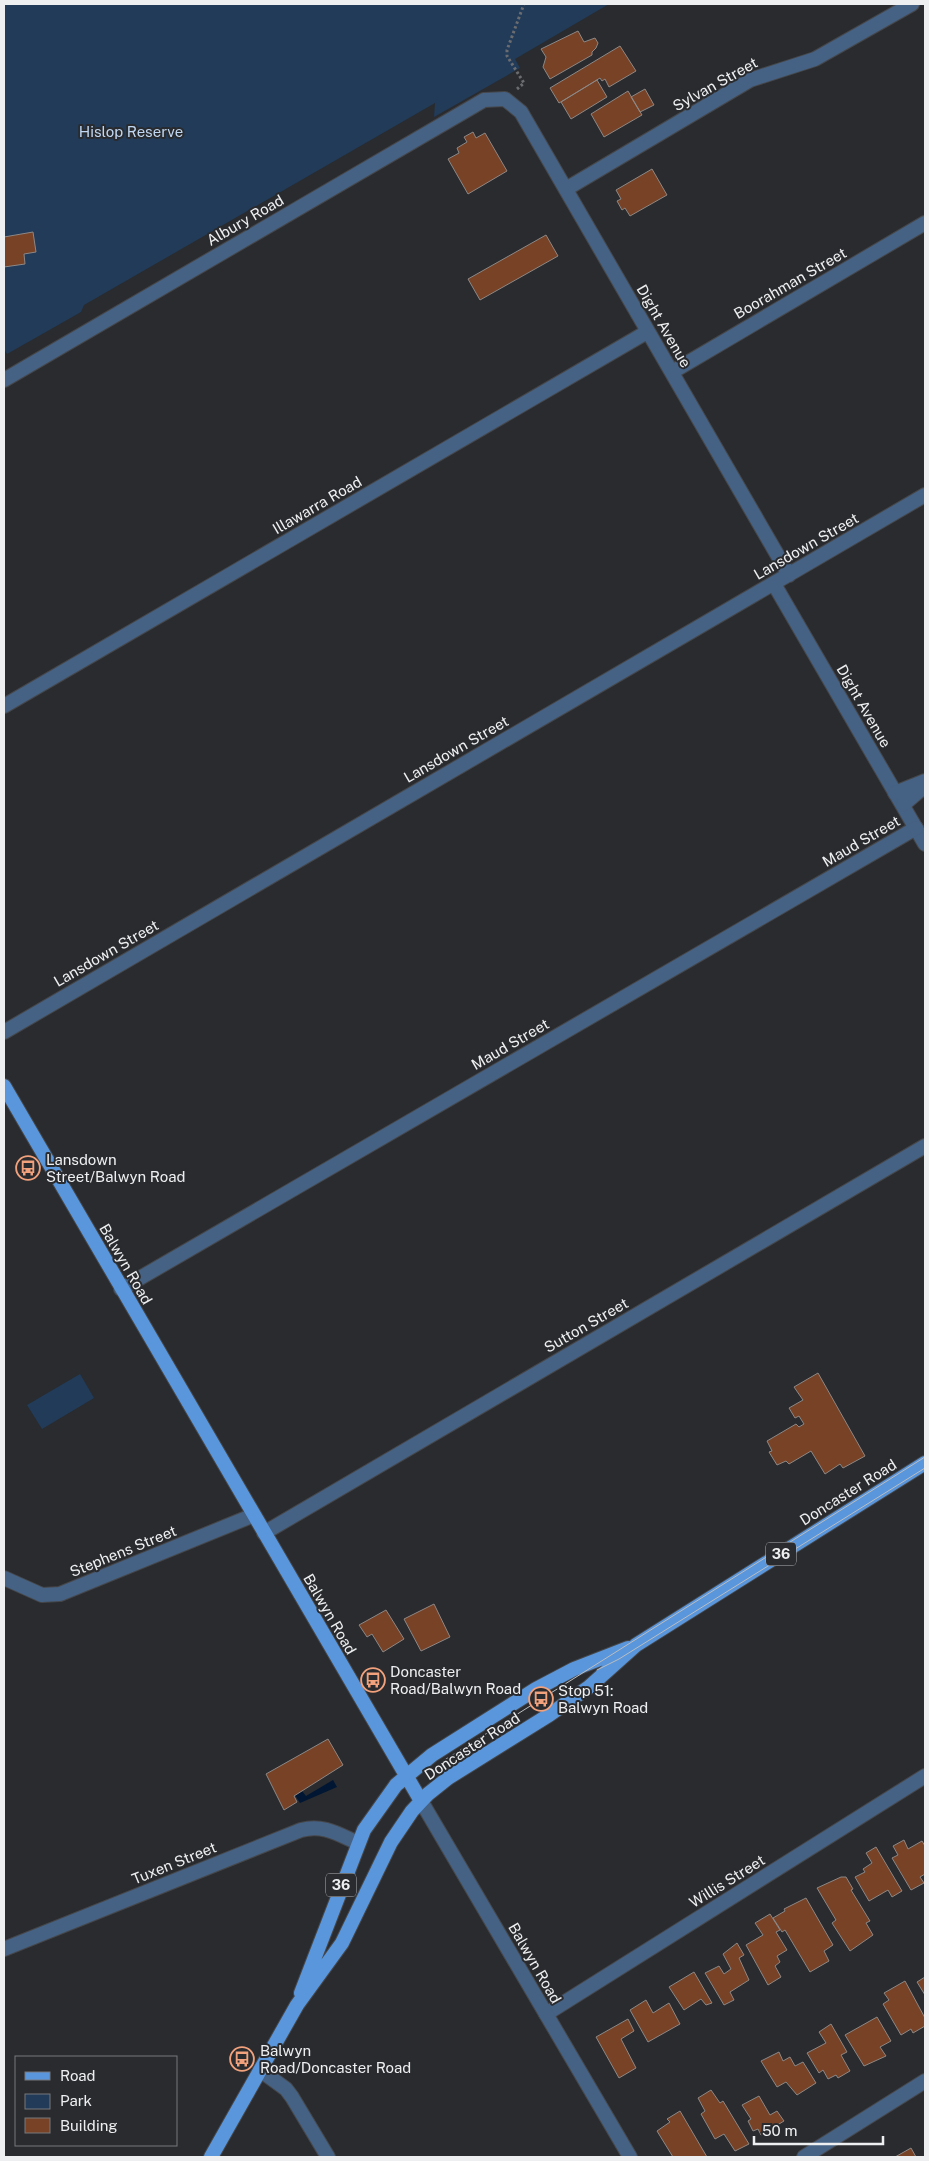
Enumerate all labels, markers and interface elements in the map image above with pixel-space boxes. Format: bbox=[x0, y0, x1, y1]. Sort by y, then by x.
street label: Sylvan Street bbox=[670, 54, 760, 114]
park label: Hislop Reserve bbox=[79, 123, 183, 140]
street label: Albury Road bbox=[203, 191, 287, 249]
street label: Boorahman Street bbox=[731, 244, 849, 322]
street label: Dight Avenue bbox=[633, 282, 695, 370]
street label: Illawarra Road bbox=[270, 473, 364, 537]
street label: Lansdown Street bbox=[751, 509, 861, 583]
street label: Dight Avenue bbox=[833, 662, 895, 750]
street label: Lansdown Street bbox=[401, 712, 511, 786]
street label: Maud Street bbox=[819, 812, 903, 870]
street label: Lansdown Street bbox=[51, 916, 161, 990]
street label: Maud Street bbox=[468, 1015, 552, 1073]
place label: Lansdown Street/Balwyn Road bbox=[46, 1151, 185, 1185]
bus stop icon: Lansdown Street/Balwyn Road bbox=[15, 1155, 41, 1181]
street label: Balwyn Road bbox=[96, 1221, 156, 1307]
street label: Sutton Street bbox=[541, 1294, 631, 1356]
street label: Doncaster Road bbox=[797, 1456, 899, 1528]
street label: Stephens Street bbox=[67, 1522, 179, 1580]
road number: 36 bbox=[766, 1542, 796, 1566]
street label: Balwyn Road bbox=[300, 1571, 360, 1657]
place label: Doncaster Road/Balwyn Road bbox=[390, 1663, 521, 1697]
bus stop icon: Doncaster Road/Balwyn Road bbox=[360, 1667, 386, 1693]
place label: Stop 51: Balwyn Road bbox=[558, 1682, 648, 1716]
bus stop icon: Stop 51: Balwyn Road bbox=[528, 1686, 554, 1712]
street label: Doncaster Road bbox=[421, 1709, 523, 1783]
street label: Tuxen Street bbox=[129, 1838, 219, 1888]
street label: Willis Street bbox=[686, 1851, 768, 1911]
road number: 36 bbox=[326, 1874, 356, 1896]
street label: Balwyn Road bbox=[505, 1920, 565, 2006]
place label: Balwyn Road/Doncaster Road bbox=[260, 2042, 411, 2076]
bus stop icon: Balwyn Road/Doncaster Road bbox=[229, 2046, 255, 2072]
legend bbox=[15, 2056, 178, 2146]
text: Road bbox=[60, 2067, 96, 2084]
text: Park bbox=[60, 2092, 92, 2109]
scale bar bbox=[754, 2114, 883, 2146]
text: Building bbox=[60, 2117, 118, 2134]
text: 50 m bbox=[762, 2122, 797, 2139]

